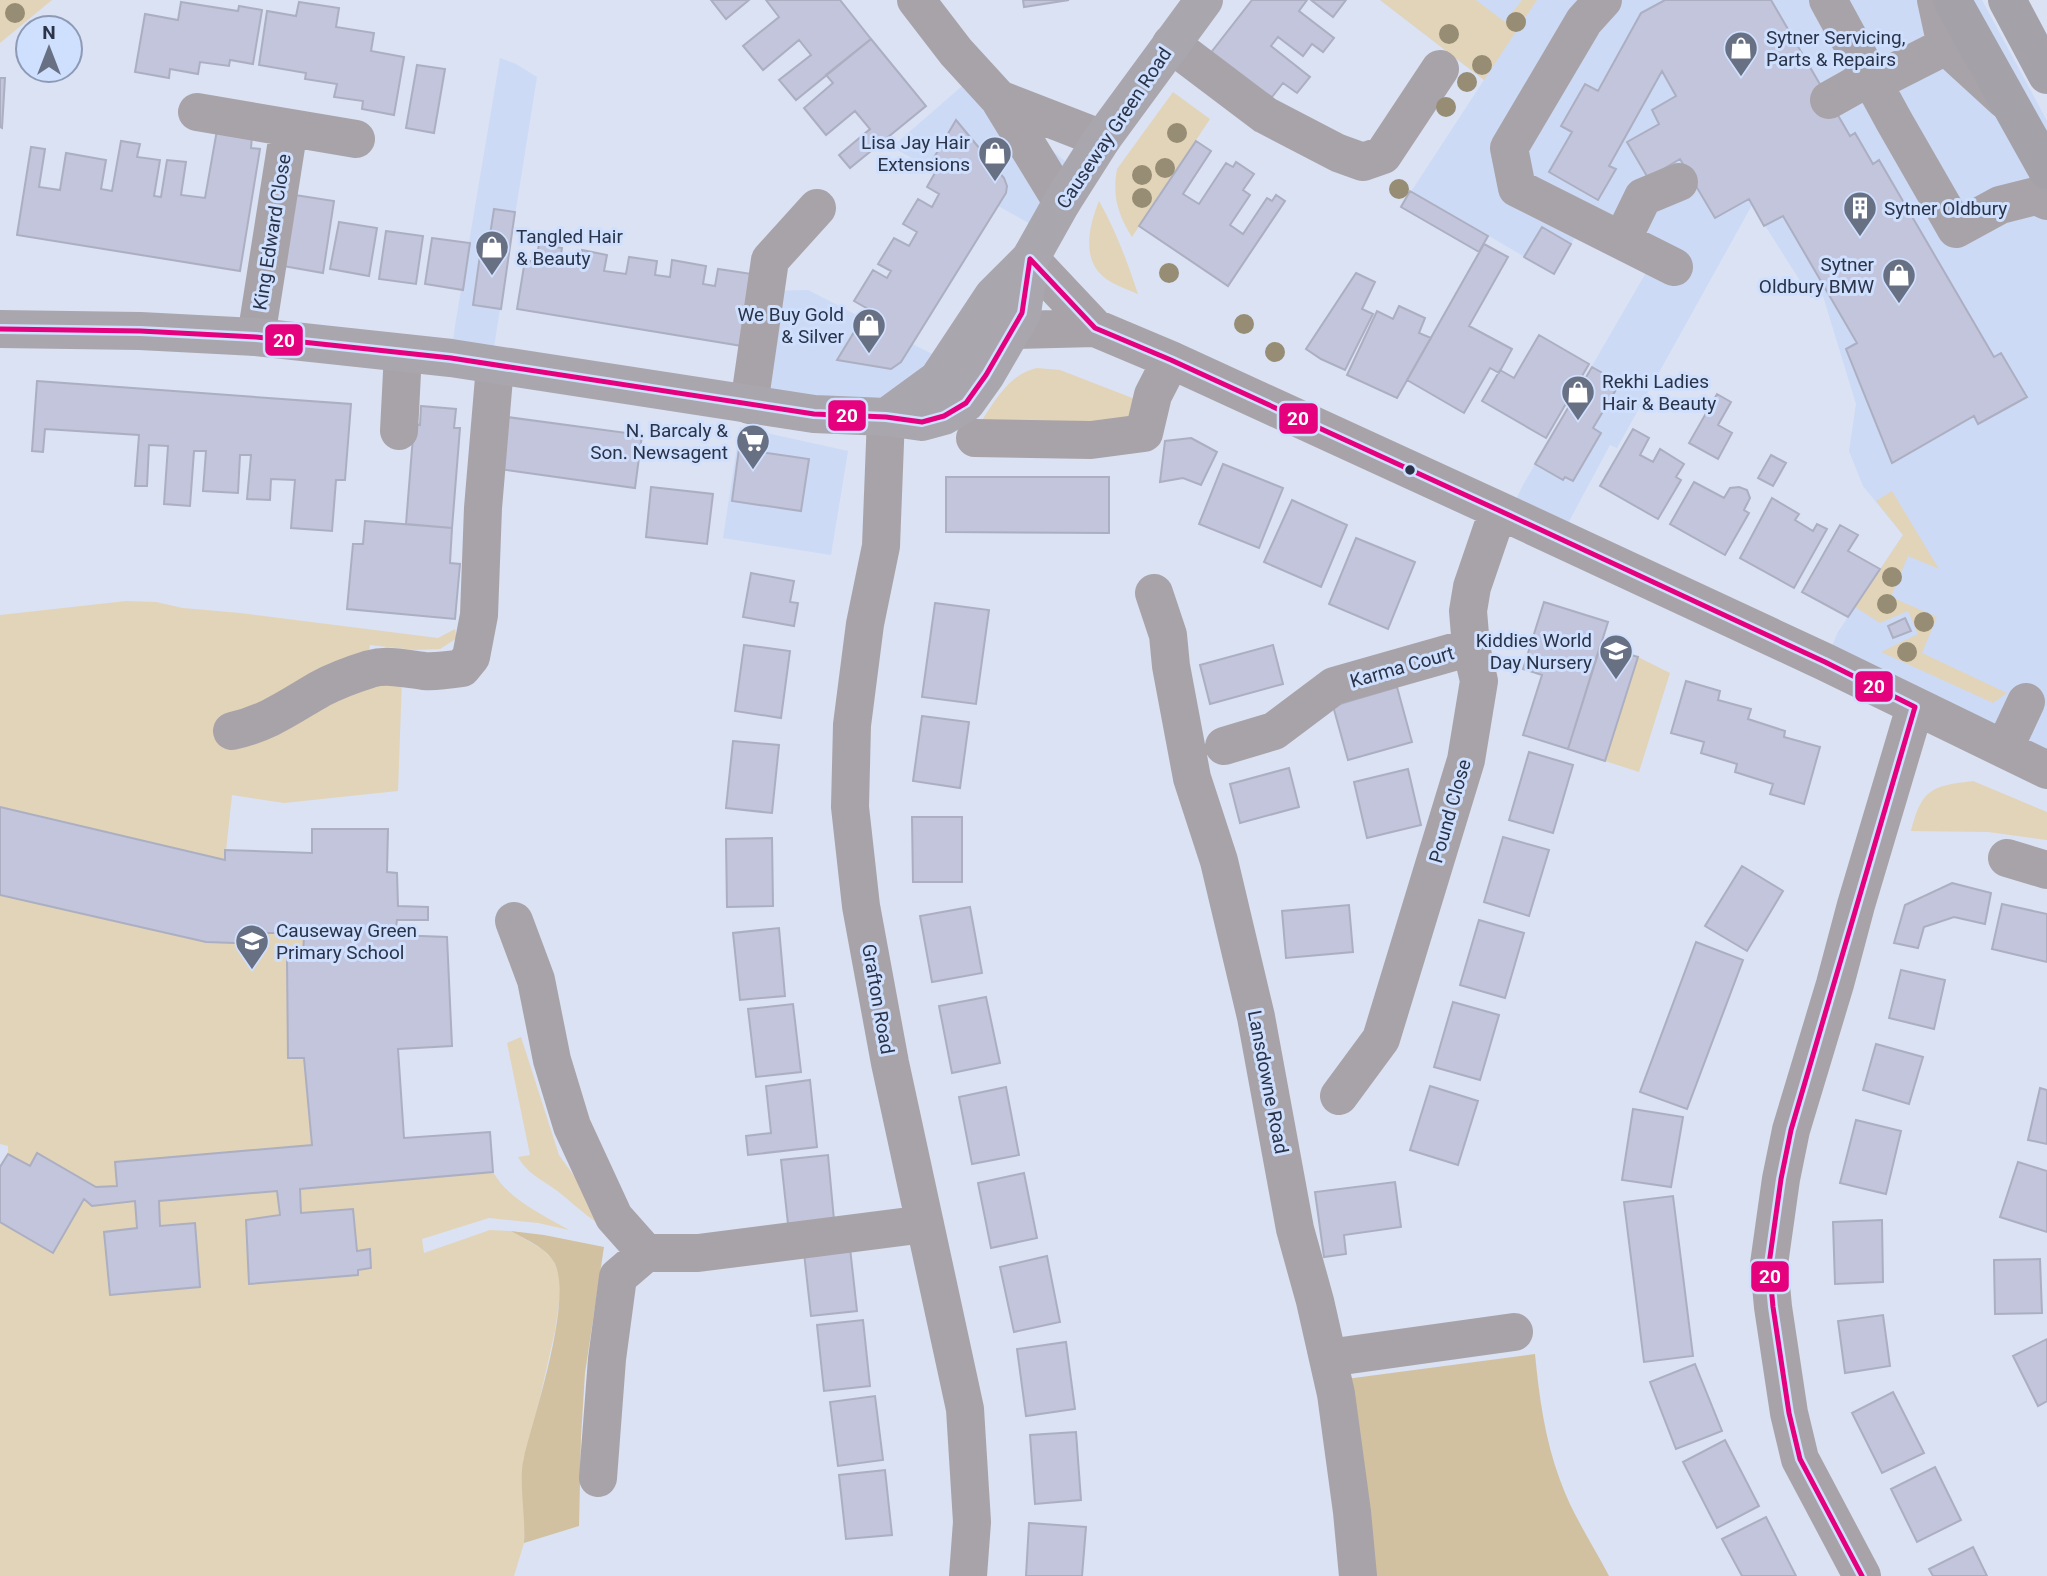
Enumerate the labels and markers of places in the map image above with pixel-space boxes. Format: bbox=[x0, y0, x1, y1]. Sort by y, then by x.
place label: Sytner Servicing, Parts & Repairs bbox=[1766, 26, 1905, 71]
shop icon: Sytner Servicing, Parts & Repairs bbox=[1722, 29, 1760, 78]
place label: Lisa Jay Hair Extensions bbox=[861, 131, 971, 176]
shop icon: Lisa Jay Hair Extensions bbox=[976, 134, 1014, 183]
building icon: Sytner Oldbury bbox=[1841, 189, 1879, 238]
place label: Sytner Oldbury bbox=[1884, 197, 2007, 220]
place label: Tangled Hair & Beauty bbox=[516, 225, 623, 270]
shop icon: Tangled Hair & Beauty bbox=[473, 228, 511, 277]
place label: Sytner Oldbury BMW bbox=[1759, 253, 1875, 298]
shop icon: Sytner Oldbury BMW bbox=[1880, 256, 1918, 305]
place label: We Buy Gold & Silver bbox=[738, 303, 845, 348]
shop icon: We Buy Gold & Silver bbox=[850, 306, 888, 355]
place label: Rekhi Ladies Hair & Beauty bbox=[1602, 370, 1716, 415]
shop icon: Rekhi Ladies Hair & Beauty bbox=[1559, 373, 1597, 422]
place label: N. Barcaly & Son. Newsagent bbox=[590, 419, 728, 464]
supermarket icon: N. Barcaly & Son. Newsagent bbox=[734, 422, 772, 471]
unlabelled marker bbox=[1403, 463, 1417, 477]
place label: Kiddies World Day Nursery bbox=[1476, 629, 1592, 674]
school or university icon: Kiddies World Day Nursery bbox=[1597, 632, 1635, 681]
place label: Causeway Green Primary School bbox=[276, 919, 417, 964]
school or university icon: Causeway Green Primary School bbox=[233, 922, 271, 971]

